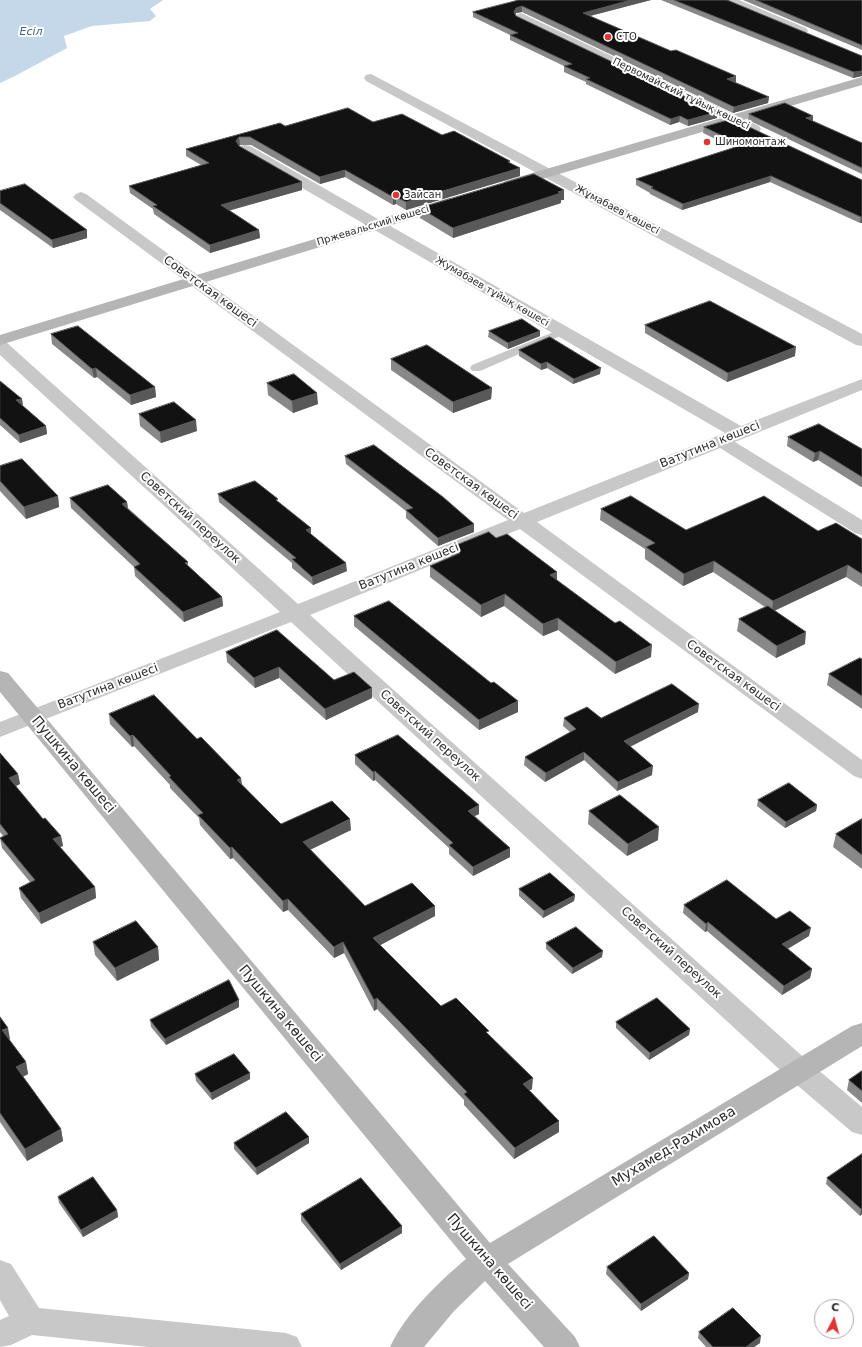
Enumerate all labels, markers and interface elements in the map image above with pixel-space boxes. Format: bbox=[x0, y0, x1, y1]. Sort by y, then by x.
water label: Есіл bbox=[19, 25, 43, 39]
place label: СТО bbox=[616, 31, 637, 43]
marker: СТО bbox=[603, 32, 613, 42]
street label: Первомайский тұйық көшесі bbox=[611, 56, 751, 132]
place label: Шиномонтаж bbox=[715, 136, 786, 148]
marker: Шиномонтаж bbox=[702, 137, 712, 147]
street label: Жұмабаев көшесі bbox=[573, 183, 661, 237]
place label: Зайсан bbox=[404, 189, 441, 201]
marker: Зайсан bbox=[391, 190, 401, 200]
street label: Пржевальский көшесі bbox=[315, 203, 431, 249]
street label: Советская көшесі bbox=[160, 253, 260, 331]
street label: Жумабаев тұйық көшесі bbox=[433, 255, 551, 329]
street label: Ватутина көшесі bbox=[658, 418, 762, 472]
street label: Советская көшесі bbox=[421, 445, 521, 523]
street label: Советский переулок bbox=[137, 469, 243, 567]
street label: Ватутина көшесі bbox=[357, 540, 461, 594]
street label: Советская көшесі bbox=[683, 637, 783, 715]
street label: Ватутина көшесі bbox=[56, 661, 160, 713]
street label: Советский переулок bbox=[377, 687, 483, 785]
street label: Пушкина көшесі bbox=[28, 713, 118, 817]
street label: Советский переулок bbox=[618, 904, 724, 1002]
street label: Пушкина көшесі bbox=[235, 962, 325, 1066]
street label: Мухамед-Рахимова bbox=[609, 1103, 739, 1191]
street label: Пушкина көшесі bbox=[443, 1211, 535, 1313]
north arrow bbox=[814, 1299, 854, 1339]
text: С bbox=[830, 1301, 840, 1314]

